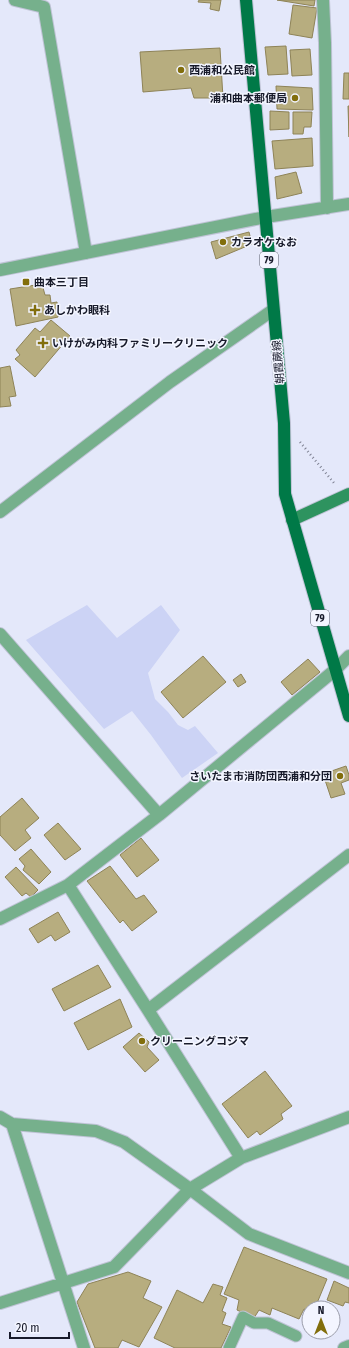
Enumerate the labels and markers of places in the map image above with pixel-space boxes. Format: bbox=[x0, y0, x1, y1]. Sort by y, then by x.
place label: 西浦和公民館 bbox=[189, 64, 255, 77]
marker: 西浦和公民館 bbox=[176, 65, 186, 75]
place label: 浦和曲本郵便局 bbox=[210, 92, 287, 105]
marker: 浦和曲本郵便局 bbox=[290, 93, 300, 103]
place label: カラオケなお bbox=[231, 236, 297, 249]
marker: カラオケなお bbox=[218, 237, 228, 247]
place label: 曲本三丁目 bbox=[34, 276, 89, 289]
marker: 曲本三丁目 bbox=[21, 277, 31, 287]
marker: あしかわ眼科 bbox=[29, 304, 41, 316]
place label: あしかわ眼科 bbox=[44, 304, 110, 317]
marker: いけがみ内科ファミリークリニック bbox=[37, 337, 49, 349]
place label: いけがみ内科ファミリークリニック bbox=[52, 337, 228, 350]
place label: さいたま市消防団西浦和分団 bbox=[189, 770, 332, 783]
marker: さいたま市消防団西浦和分団 bbox=[335, 771, 345, 781]
place label: クリーニングコジマ bbox=[150, 1035, 249, 1048]
marker: クリーニングコジマ bbox=[137, 1036, 147, 1046]

